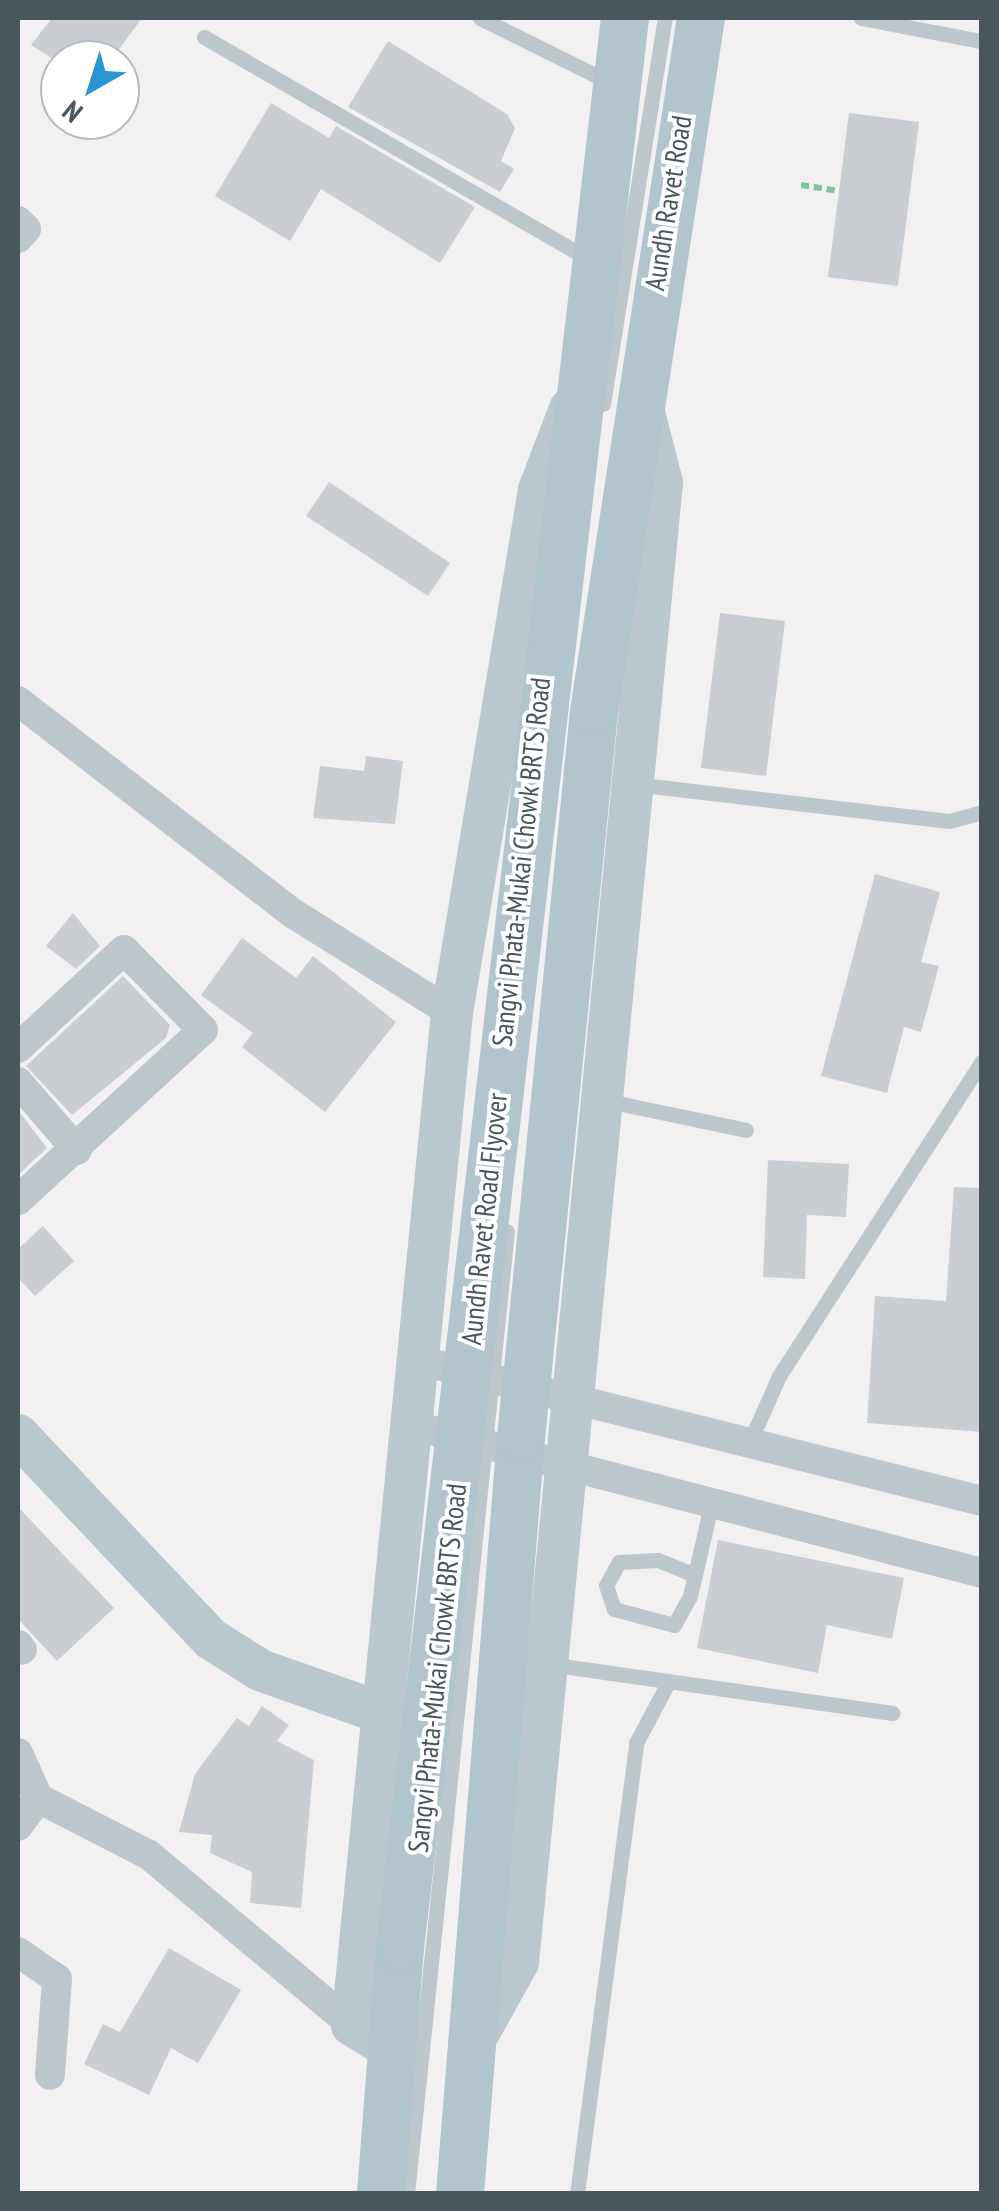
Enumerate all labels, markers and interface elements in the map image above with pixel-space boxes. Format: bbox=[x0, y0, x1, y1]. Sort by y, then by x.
north arrow bbox=[40, 40, 140, 140]
text: N bbox=[55, 93, 90, 131]
street label: Aundh Ravet Road bbox=[638, 113, 698, 293]
street label: Sangvi Phata-Mukai Chowk BRTS Road bbox=[485, 675, 557, 1049]
street label: Aundh Ravet Road Flyover bbox=[454, 1091, 514, 1347]
street label: Sangvi Phata-Mukai Chowk BRTS Road bbox=[401, 1481, 473, 1855]

